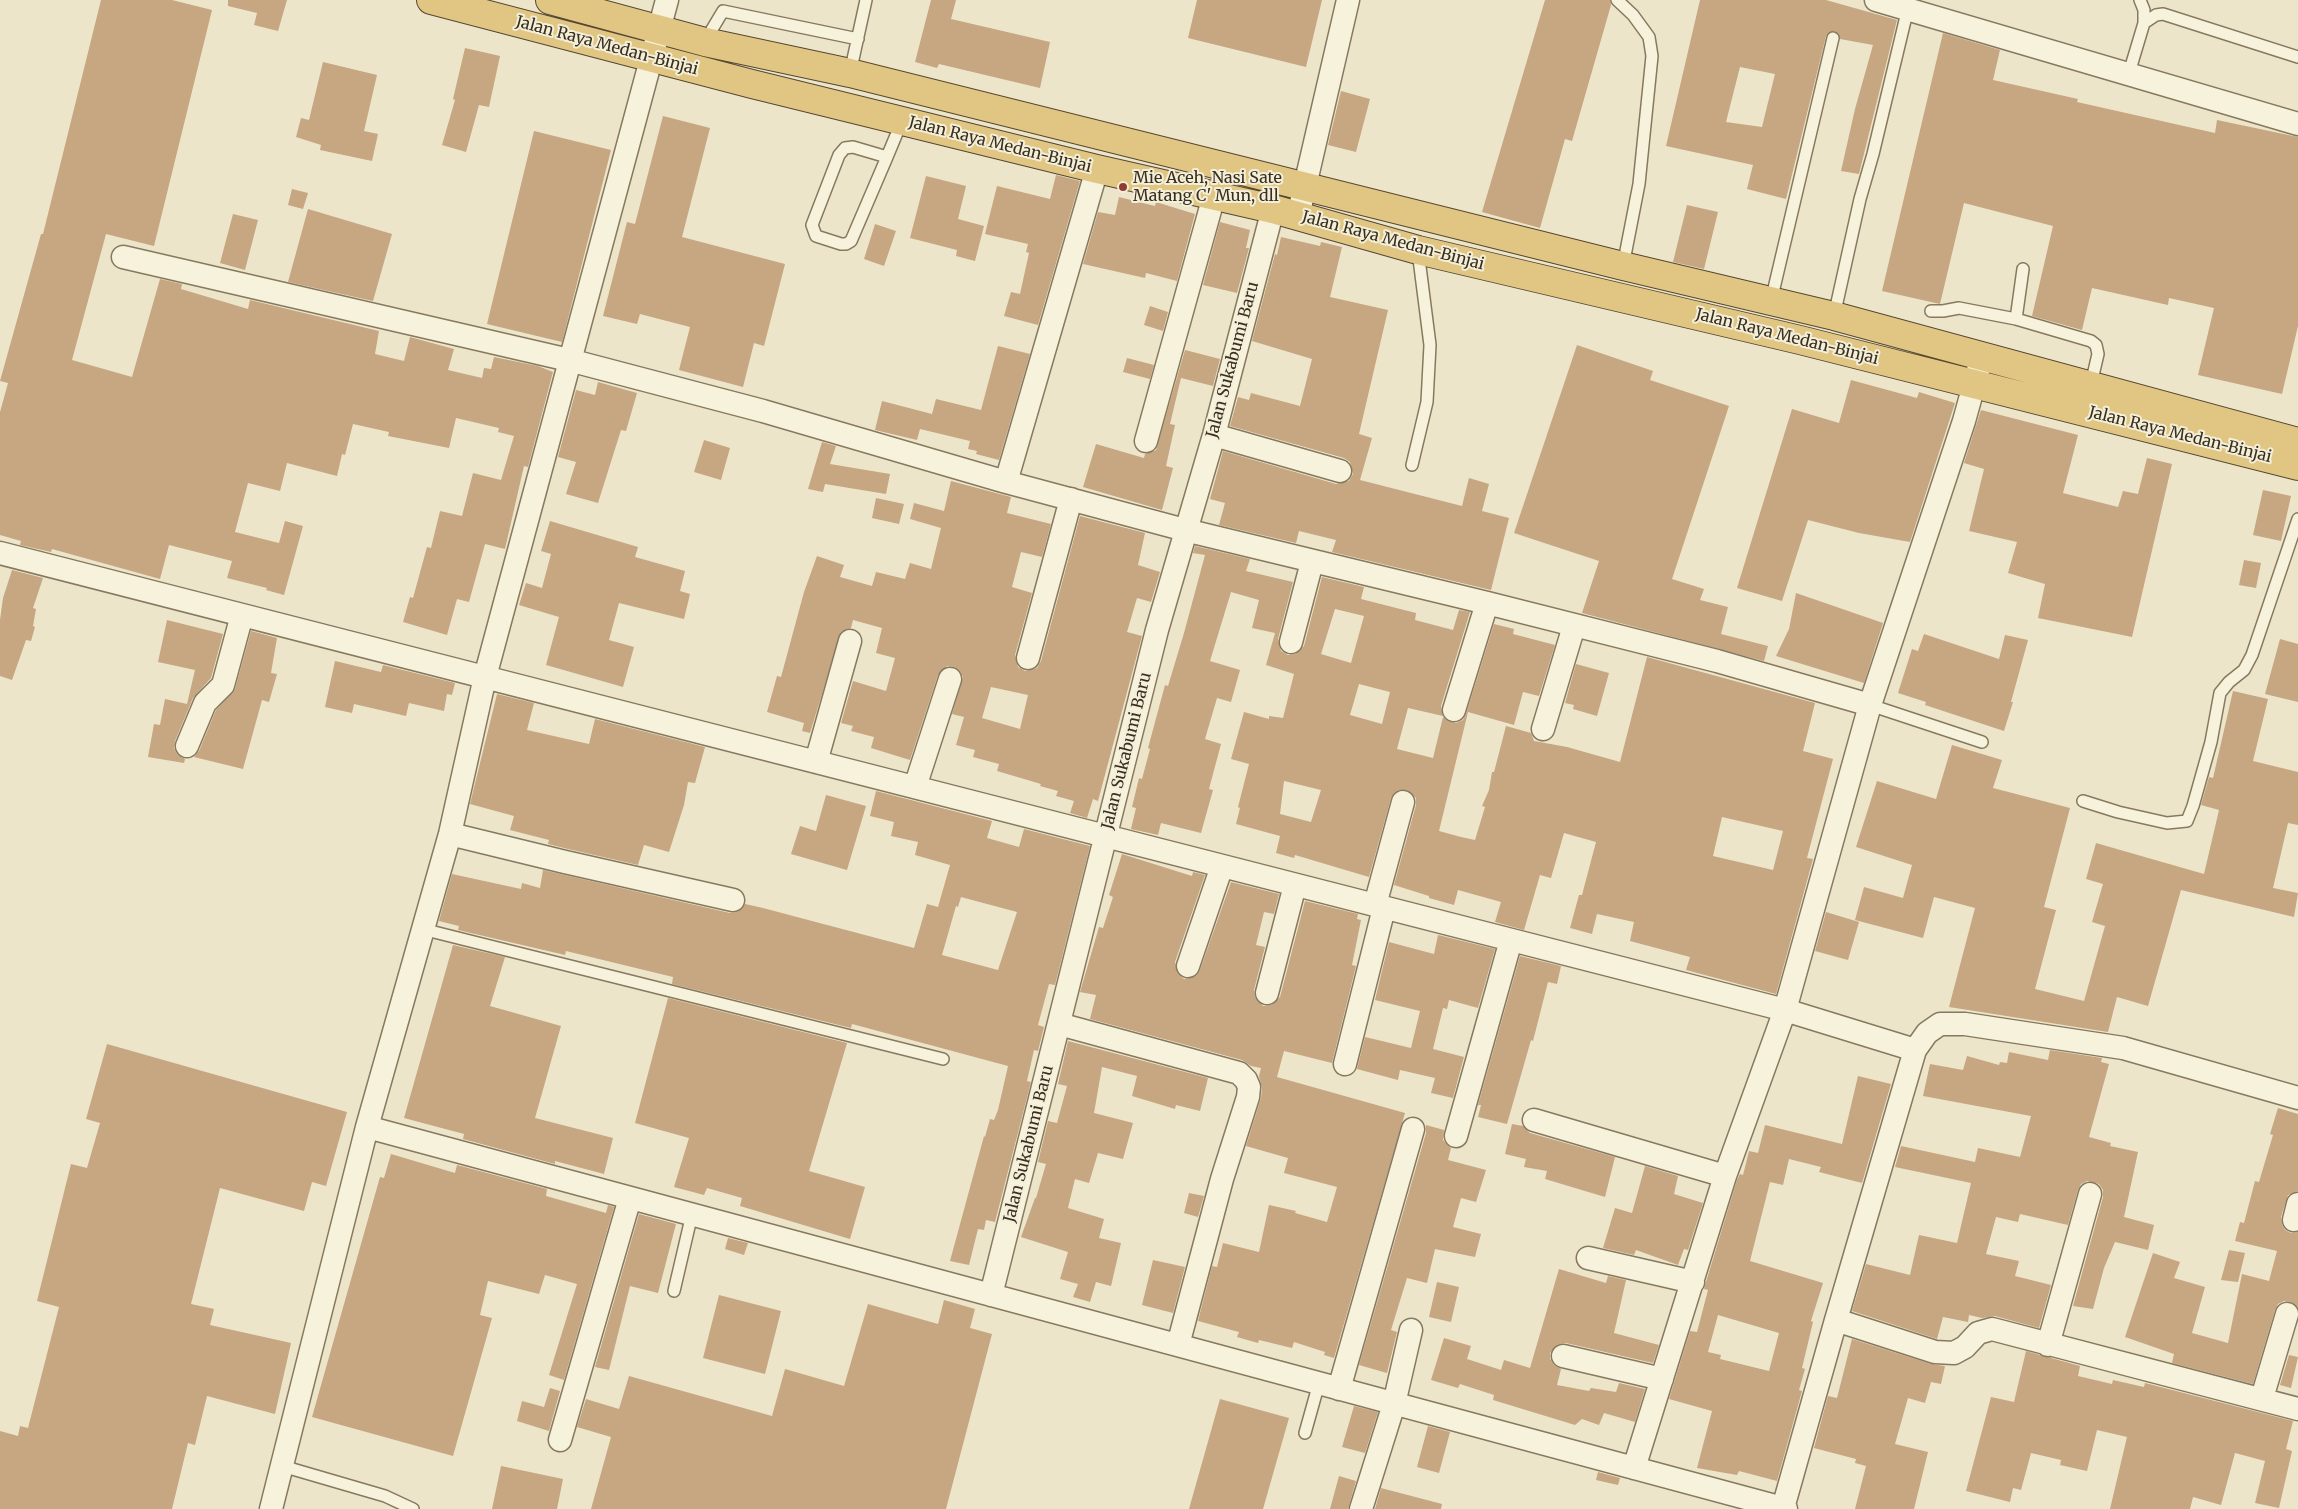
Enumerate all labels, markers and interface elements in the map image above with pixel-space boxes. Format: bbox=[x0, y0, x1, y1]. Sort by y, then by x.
street label: Jalan Raya Medan-Binjai bbox=[514, 12, 700, 80]
street label: Jalan Raya Medan-Binjai bbox=[906, 113, 1094, 177]
place label: Mie Aceh, Nasi Sate Matang C' Mun, dll bbox=[1133, 168, 1282, 206]
marker: Mie Aceh, Nasi Sate Matang C' Mun, dll bbox=[1117, 181, 1129, 193]
street label: Jalan Raya Medan-Binjai bbox=[1300, 207, 1486, 275]
street label: Jalan Sukabumi Baru bbox=[1203, 280, 1263, 440]
street label: Jalan Raya Medan-Binjai bbox=[1693, 305, 1881, 369]
street label: Jalan Raya Medan-Binjai bbox=[2086, 403, 2274, 467]
street label: Jalan Sukabumi Baru bbox=[1098, 670, 1156, 832]
street label: Jalan Sukabumi Baru bbox=[1000, 1063, 1058, 1225]

